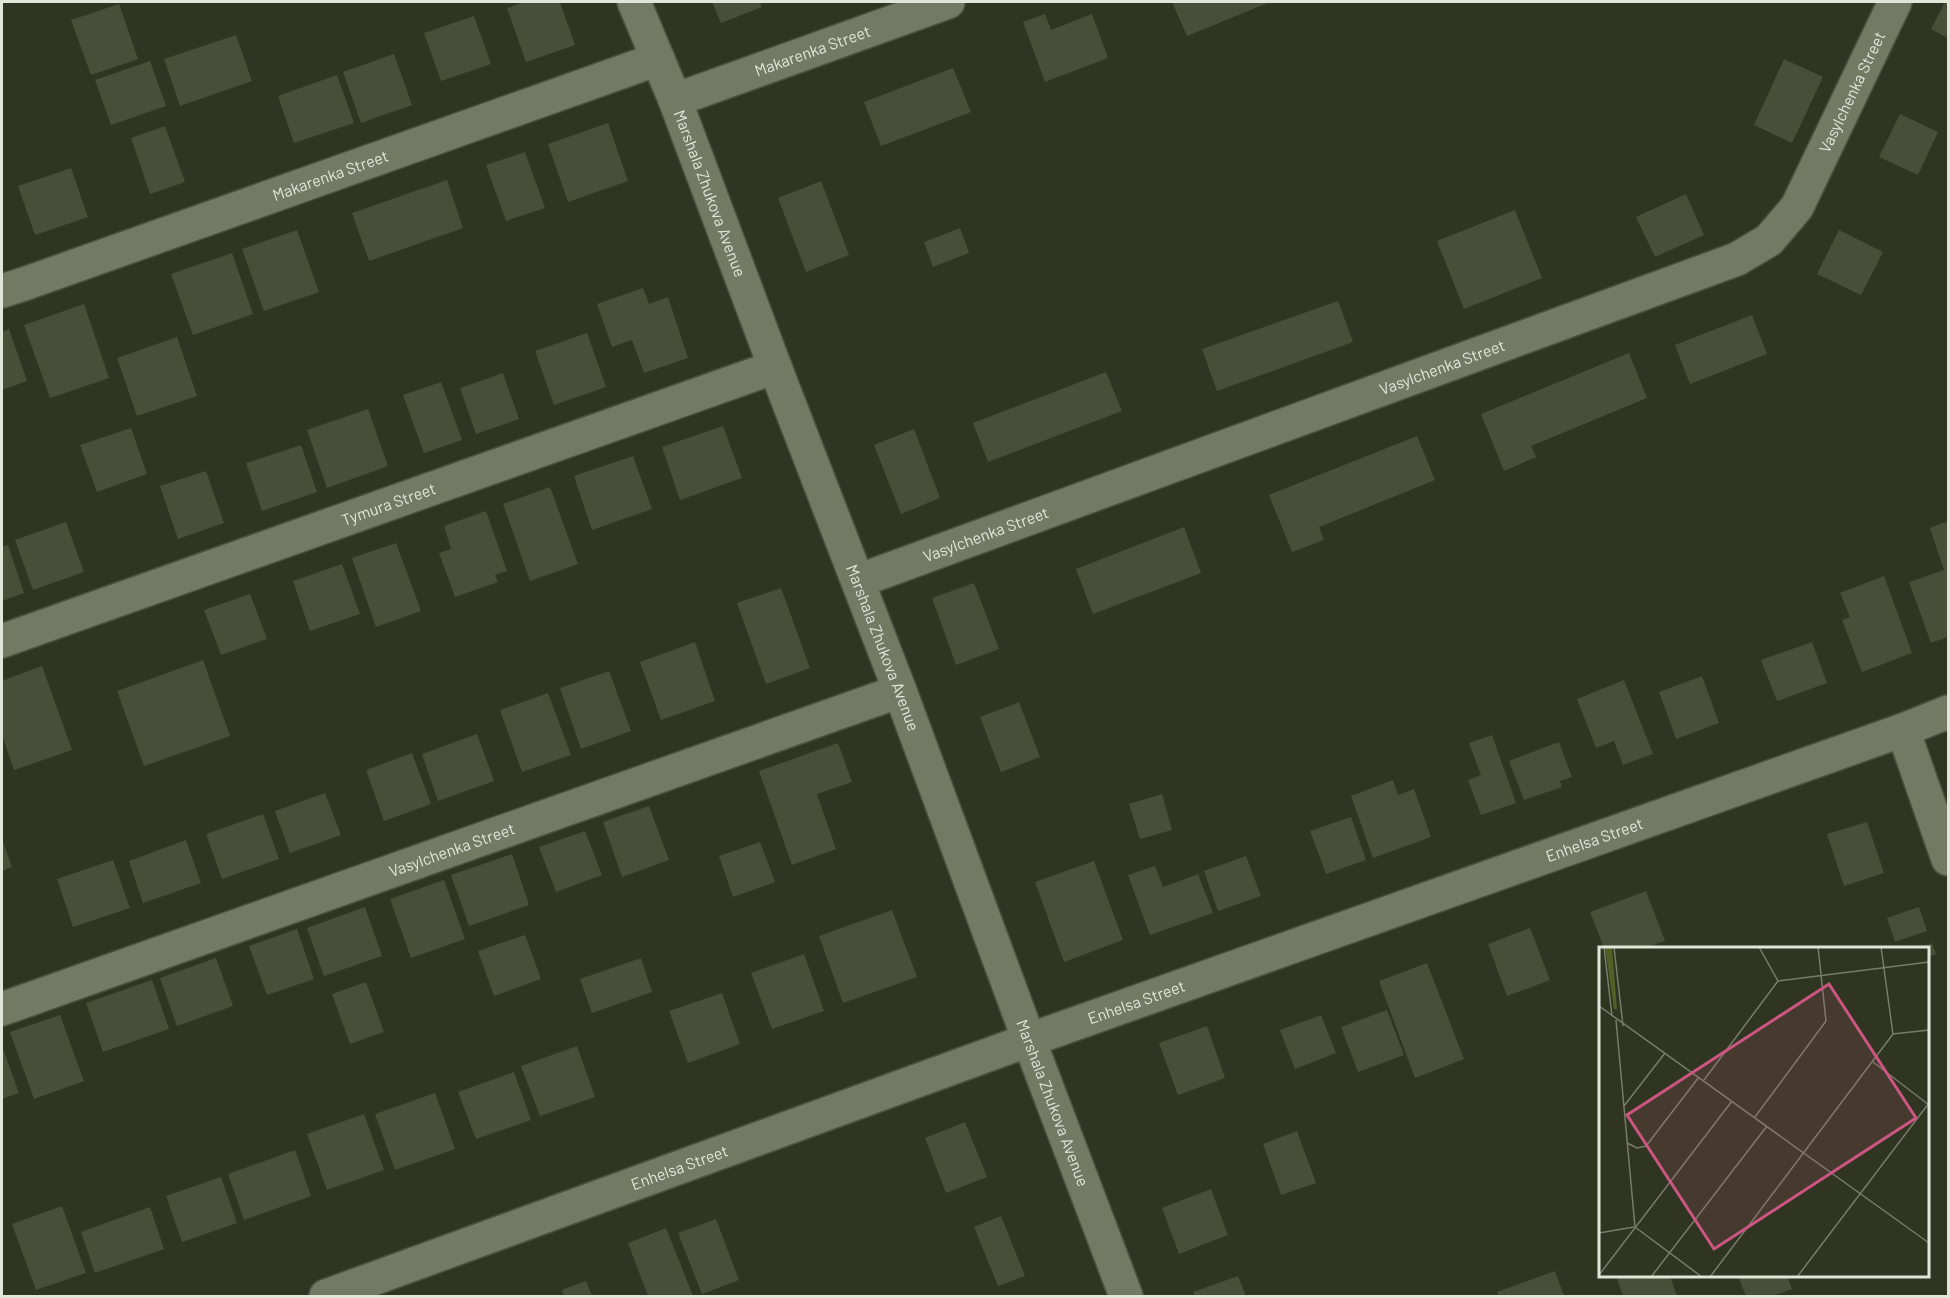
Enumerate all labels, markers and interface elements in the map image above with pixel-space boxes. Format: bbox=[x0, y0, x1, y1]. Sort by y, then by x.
street label: Makarenka Street bbox=[752, 21, 873, 80]
street label: Vasylchenka Street bbox=[1814, 28, 1889, 156]
street label: Marshala Zhukova Avenue bbox=[671, 107, 750, 279]
street label: Makarenka Street bbox=[270, 146, 391, 204]
street label: Vasylchenka Street bbox=[1377, 335, 1507, 398]
street label: Tymura Street bbox=[339, 478, 438, 529]
street label: Vasylchenka Street bbox=[920, 502, 1051, 565]
street label: Marshala Zhukova Avenue bbox=[843, 561, 924, 733]
street label: Enhelsa Street bbox=[1543, 813, 1645, 865]
street label: Vasylchenka Street bbox=[386, 818, 517, 880]
inset map bbox=[1599, 947, 1929, 1277]
street label: Enhelsa Street bbox=[1085, 975, 1187, 1027]
street label: Marshala Zhukova Avenue bbox=[1013, 1017, 1094, 1189]
street label: Enhelsa Street bbox=[628, 1141, 730, 1193]

